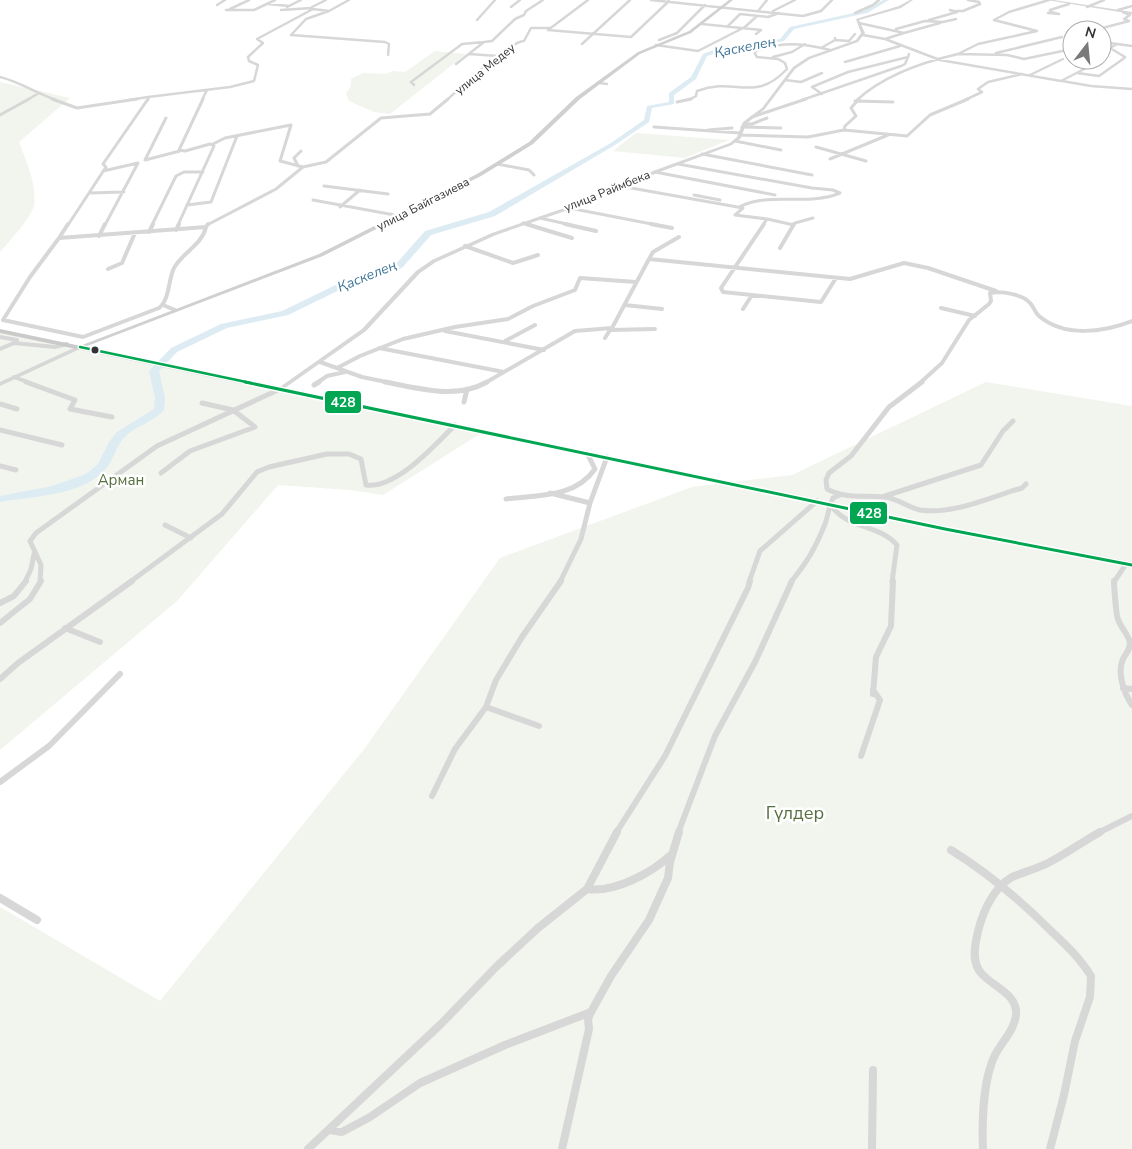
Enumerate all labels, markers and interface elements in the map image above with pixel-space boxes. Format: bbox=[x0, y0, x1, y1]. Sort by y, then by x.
north arrow bbox=[1062, 20, 1112, 70]
text: N bbox=[1083, 22, 1098, 44]
water label: Қаскелең bbox=[712, 32, 778, 62]
street label: улица Медеу bbox=[452, 39, 519, 98]
street label: улица Раймбека bbox=[562, 166, 652, 216]
street label: улица Байгазиева bbox=[374, 174, 472, 234]
water label: Қаскелең bbox=[334, 255, 400, 297]
unlabelled marker bbox=[90, 345, 100, 355]
line badge: 428 bbox=[324, 390, 362, 414]
text: 428 bbox=[330, 393, 356, 412]
park label: Арман bbox=[98, 470, 144, 490]
line badge: 428 bbox=[849, 501, 888, 525]
text: 428 bbox=[856, 504, 882, 523]
park label: Гүлдер bbox=[766, 801, 824, 825]

